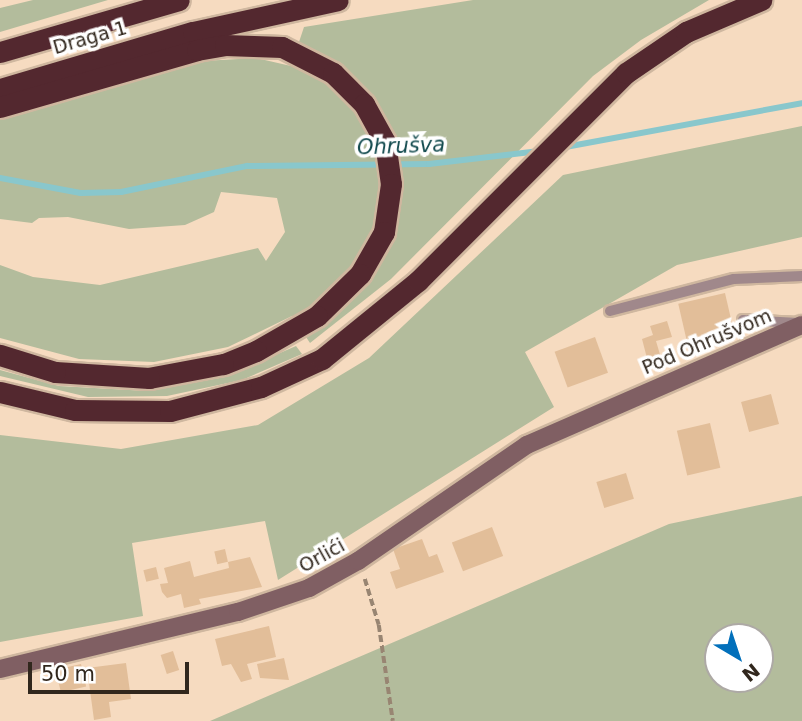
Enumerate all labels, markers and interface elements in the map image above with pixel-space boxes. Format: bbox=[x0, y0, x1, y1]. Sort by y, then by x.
street label: Draga 1 bbox=[50, 17, 130, 59]
water label: Ohrušva bbox=[357, 132, 445, 160]
street label: Pod Ohrušvom bbox=[639, 304, 775, 380]
street label: Orlići bbox=[295, 534, 349, 578]
north arrow bbox=[704, 623, 774, 693]
scale bar bbox=[32, 648, 192, 692]
text: N bbox=[738, 659, 764, 686]
text: 50 m bbox=[41, 662, 95, 686]

